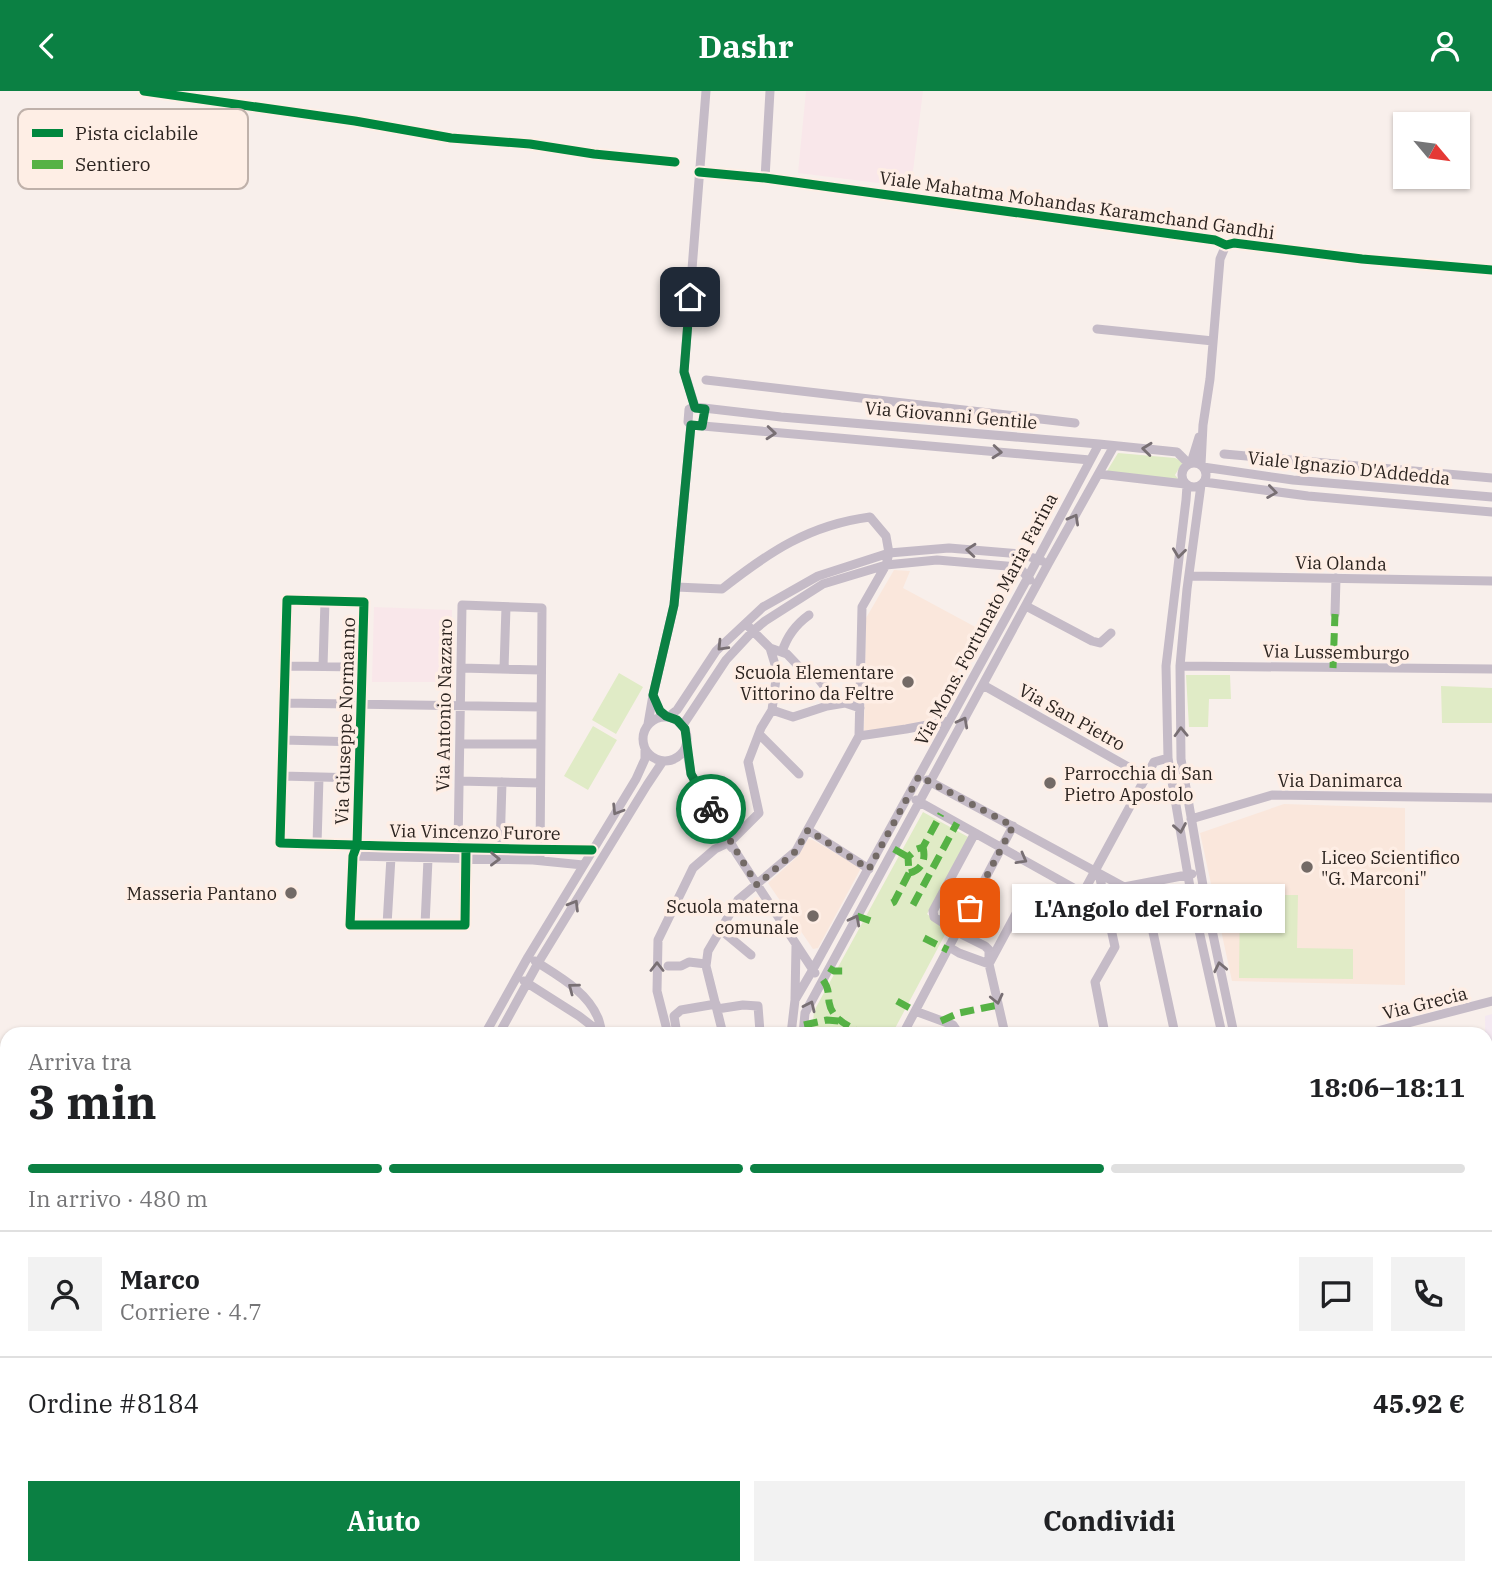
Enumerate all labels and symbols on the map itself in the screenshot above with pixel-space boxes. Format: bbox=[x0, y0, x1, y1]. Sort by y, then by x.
legend bbox=[18, 109, 248, 189]
north arrow bbox=[1393, 112, 1470, 189]
text: Pista ciclabile bbox=[75, 121, 198, 145]
text: Sentiero bbox=[75, 152, 151, 176]
street label: Viale Mahatma Mohandas Karamchand Gandhi bbox=[878, 166, 1276, 244]
pin bbox=[660, 267, 720, 327]
street label: Via Giovanni Gentile bbox=[864, 396, 1038, 434]
one-way arrow bbox=[765, 425, 776, 440]
one-way arrow bbox=[1141, 442, 1152, 457]
one-way arrow bbox=[992, 444, 1003, 459]
street label: Viale Ignazio D'Addedda bbox=[1246, 446, 1452, 490]
one-way arrow bbox=[1266, 484, 1278, 499]
street label: Via Mons. Fortunato Maria Farina bbox=[909, 489, 1063, 749]
one-way arrow bbox=[1066, 514, 1079, 526]
one-way arrow bbox=[965, 542, 977, 557]
one-way arrow bbox=[1172, 548, 1187, 559]
street label: Via Olanda bbox=[1295, 551, 1387, 575]
street label: Via Giuseppe Normanno bbox=[330, 617, 360, 825]
street label: Via Antonio Nazzaro bbox=[431, 618, 457, 792]
one-way arrow bbox=[717, 638, 730, 651]
street label: Via Lussemburgo bbox=[1262, 639, 1410, 665]
place label: Scuola Elementare Vittorino da Feltre bbox=[735, 661, 894, 705]
marker: Scuola Elementare Vittorino da Feltre bbox=[900, 674, 916, 690]
street label: Via San Pietro bbox=[1015, 678, 1129, 756]
one-way arrow bbox=[955, 717, 968, 729]
one-way arrow bbox=[1173, 727, 1188, 738]
place label: Parrocchia di San Pietro Apostolo bbox=[1064, 762, 1213, 806]
street label: Via Danimarca bbox=[1278, 769, 1403, 792]
courier bbox=[676, 774, 746, 844]
marker: Parrocchia di San Pietro Apostolo bbox=[1042, 775, 1058, 791]
one-way arrow bbox=[612, 803, 625, 816]
street label: Via Vincenzo Furore bbox=[389, 819, 561, 845]
one-way arrow bbox=[1172, 822, 1187, 834]
place label: Liceo Scientifico "G. Marconi" bbox=[1321, 846, 1460, 890]
one-way arrow bbox=[1015, 851, 1027, 864]
one-way arrow bbox=[490, 852, 501, 867]
marker: Liceo Scientifico "G. Marconi" bbox=[1299, 859, 1315, 875]
pin bbox=[940, 878, 1000, 938]
place label: Masseria Pantano bbox=[127, 882, 277, 905]
callout: L'Angolo del Fornaio bbox=[1012, 883, 1285, 933]
marker: Masseria Pantano bbox=[283, 885, 299, 901]
place label: Scuola materna comunale bbox=[666, 895, 799, 939]
one-way arrow bbox=[565, 900, 578, 913]
marker: Scuola materna comunale bbox=[805, 908, 821, 924]
one-way arrow bbox=[847, 914, 861, 927]
one-way arrow bbox=[650, 961, 665, 972]
one-way arrow bbox=[1213, 961, 1228, 973]
street label: Via Grecia bbox=[1380, 981, 1470, 1025]
one-way arrow bbox=[569, 984, 581, 996]
one-way arrow bbox=[989, 993, 1003, 1005]
one-way arrow bbox=[802, 1001, 816, 1013]

